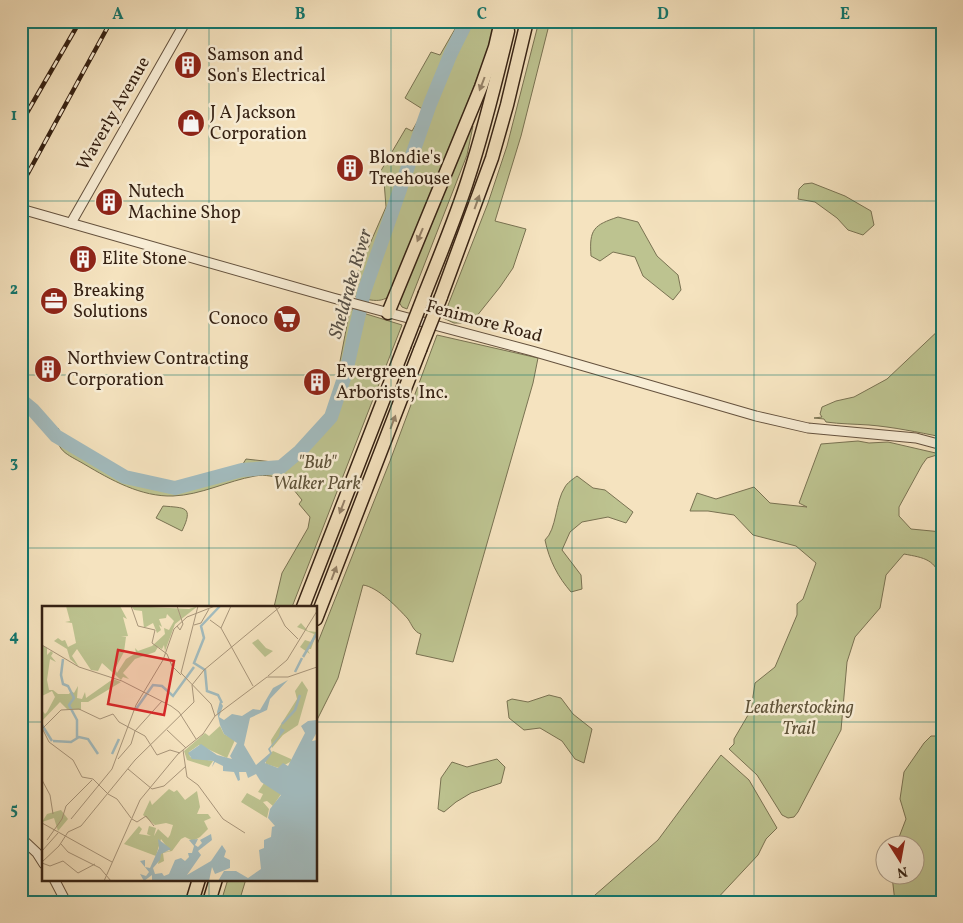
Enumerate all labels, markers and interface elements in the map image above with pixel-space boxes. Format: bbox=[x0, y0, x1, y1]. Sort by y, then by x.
text: A bbox=[112, 4, 124, 26]
text: B bbox=[295, 4, 306, 26]
text: C bbox=[477, 4, 487, 26]
text: D bbox=[657, 4, 669, 26]
text: E bbox=[840, 4, 850, 26]
place label: Samson and Son's Electrical bbox=[207, 43, 326, 89]
building icon: Samson and Son's Electrical bbox=[173, 50, 203, 80]
street label: Waverly Avenue bbox=[71, 52, 157, 176]
one-way arrow bbox=[478, 77, 485, 92]
place label: J A Jackson Corporation bbox=[210, 101, 307, 147]
text: 1 bbox=[11, 105, 17, 127]
shop icon: J A Jackson Corporation bbox=[176, 108, 206, 138]
place label: Blondie's Treehouse bbox=[369, 146, 450, 192]
building icon: Blondie's Treehouse bbox=[335, 153, 365, 183]
place label: Nutech Machine Shop bbox=[128, 180, 241, 226]
building icon: Nutech Machine Shop bbox=[94, 187, 124, 217]
one-way arrow bbox=[474, 195, 481, 210]
water label: Sheldrake River bbox=[323, 225, 379, 342]
one-way arrow bbox=[416, 228, 424, 242]
building icon: Elite Stone bbox=[68, 244, 98, 274]
place label: Elite Stone bbox=[102, 247, 187, 272]
text: 2 bbox=[10, 279, 18, 301]
place label: Breaking Solutions bbox=[73, 279, 148, 325]
office icon: Breaking Solutions bbox=[39, 286, 69, 316]
street label: Fenimore Road bbox=[423, 294, 545, 350]
supermarket icon: Conoco bbox=[272, 304, 302, 334]
place label: Conoco bbox=[209, 307, 268, 332]
place label: Northview Contracting Corporation bbox=[67, 347, 249, 393]
building icon: Northview Contracting Corporation bbox=[33, 354, 63, 384]
place label: Evergreen Arborists, Inc. bbox=[336, 360, 448, 406]
building icon: Evergreen Arborists, Inc. bbox=[302, 367, 332, 397]
one-way arrow bbox=[389, 414, 397, 429]
park label: "Bub" Walker Park bbox=[273, 451, 361, 497]
text: 3 bbox=[10, 452, 18, 474]
one-way arrow bbox=[338, 499, 345, 514]
one-way arrow bbox=[331, 566, 338, 581]
inset map bbox=[42, 606, 318, 880]
text: 4 bbox=[9, 626, 19, 648]
park label: Leatherstocking Trail bbox=[744, 696, 854, 742]
text: 5 bbox=[10, 799, 18, 821]
north arrow bbox=[876, 836, 926, 886]
text: N bbox=[895, 861, 909, 882]

